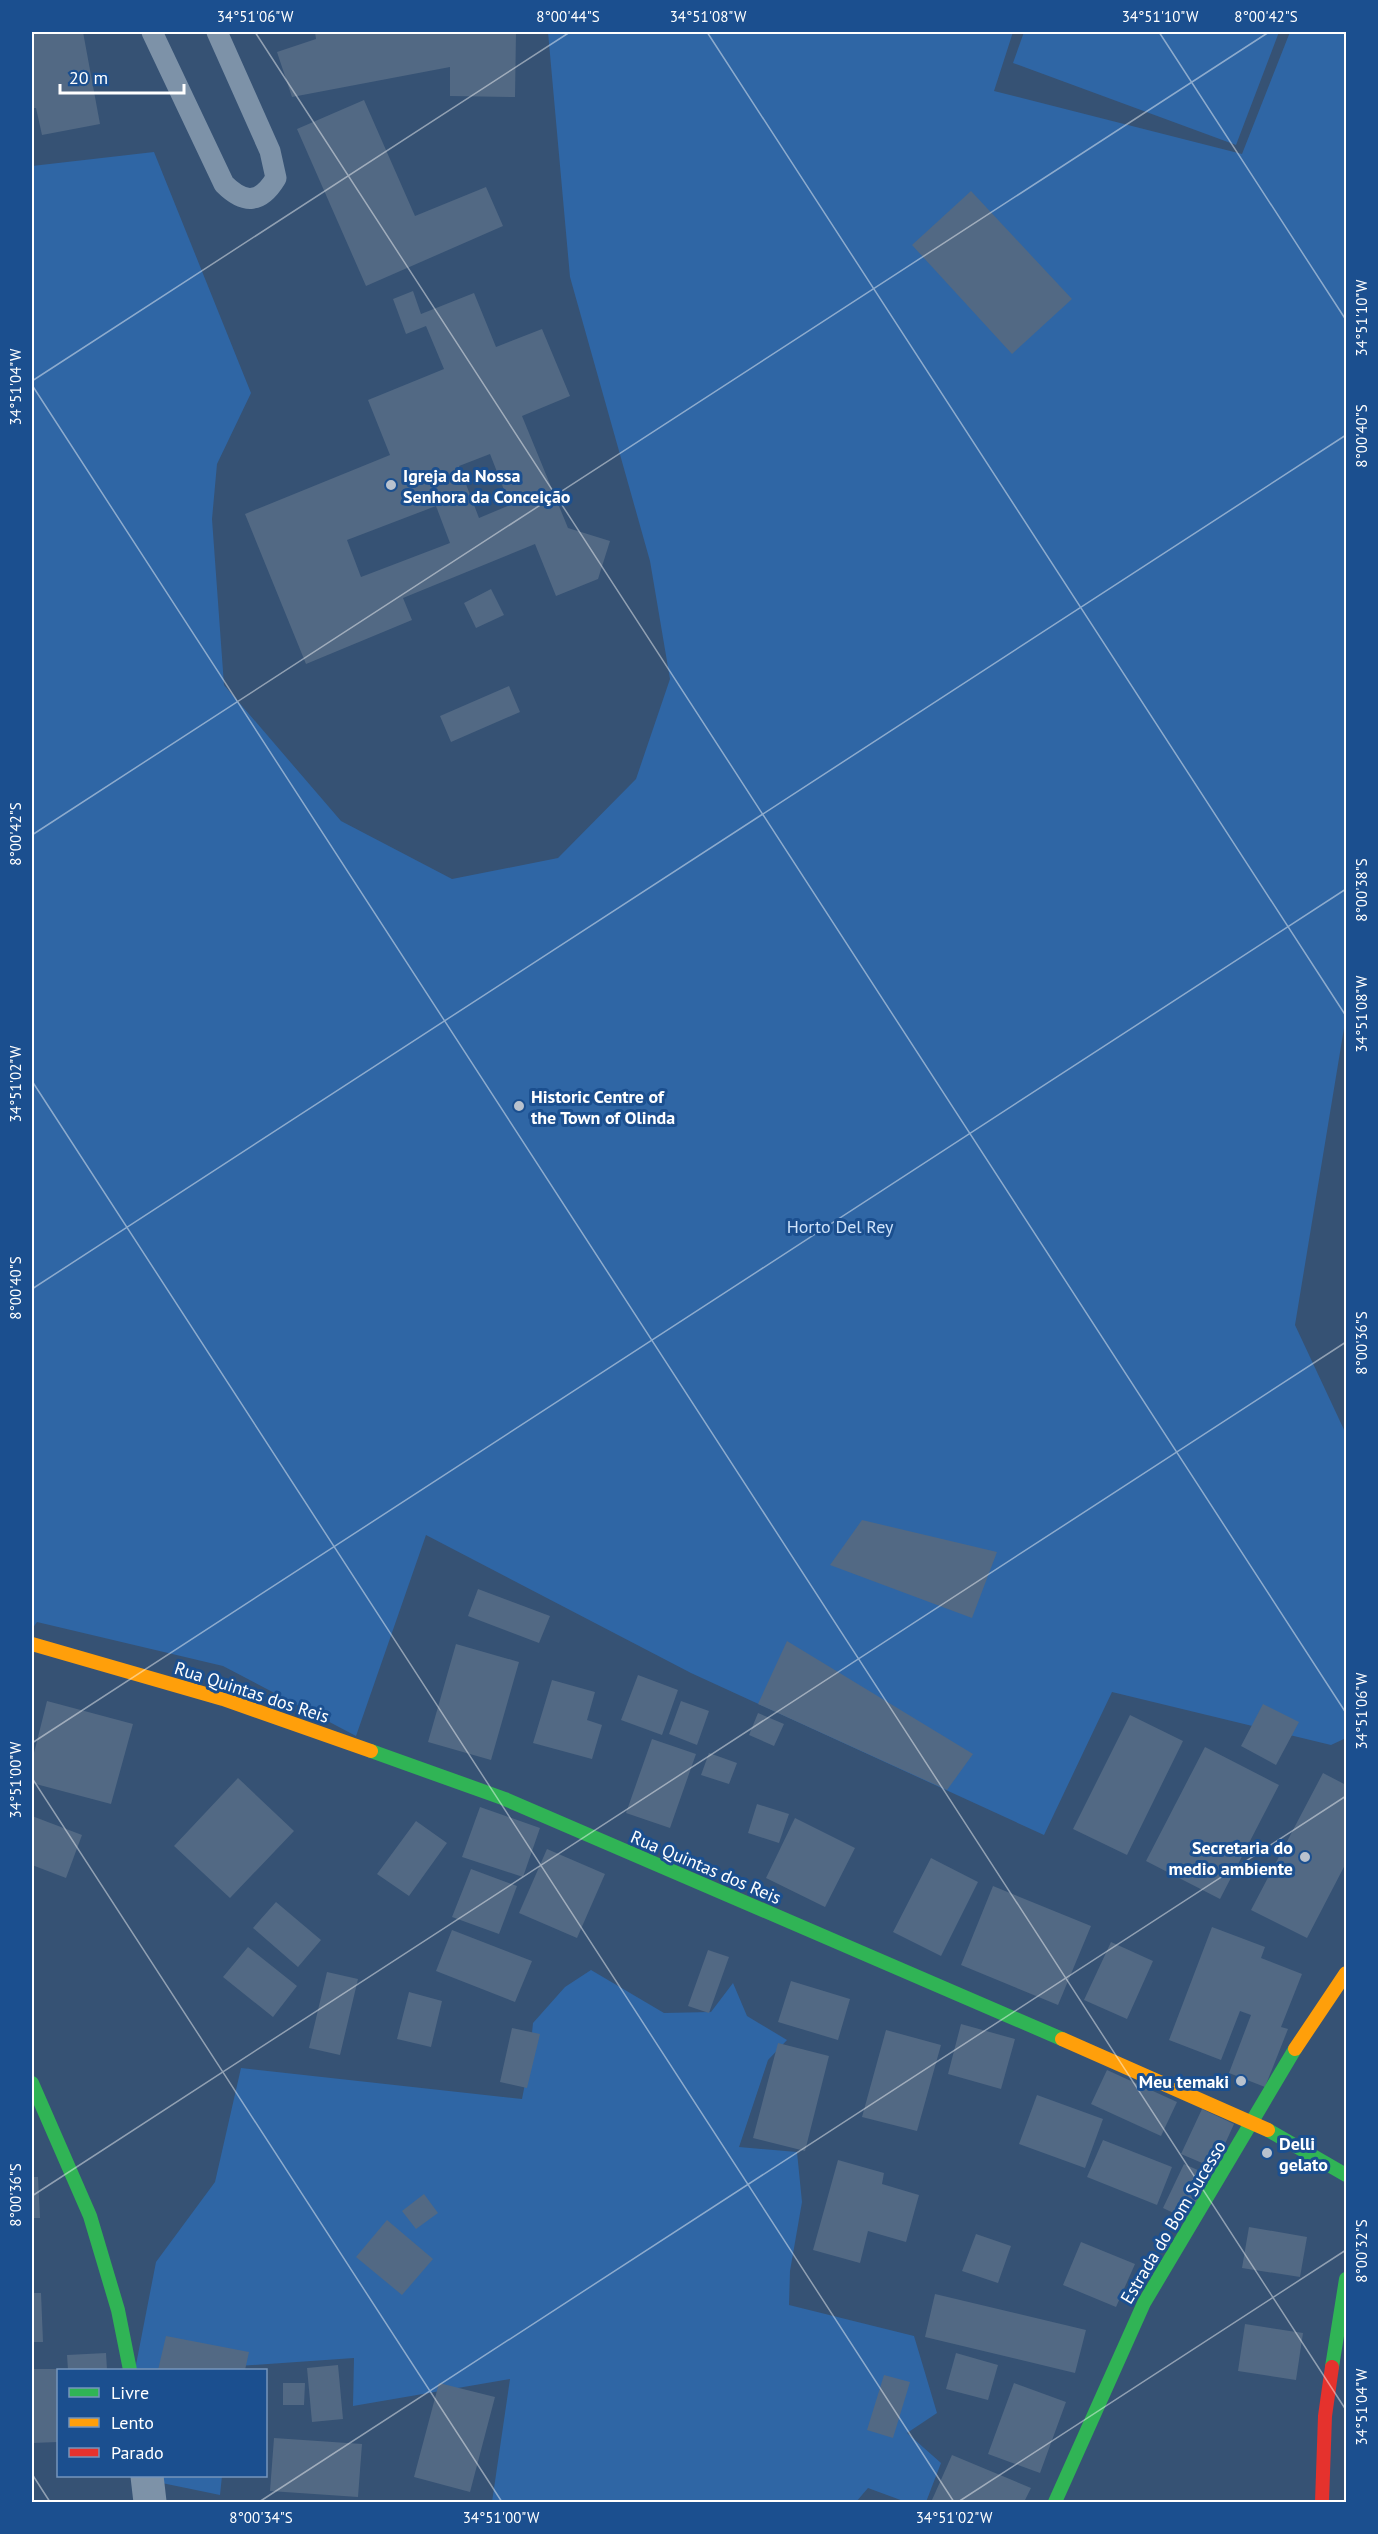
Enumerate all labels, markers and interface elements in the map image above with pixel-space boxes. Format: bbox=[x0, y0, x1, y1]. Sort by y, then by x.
text: 34°51'06"W bbox=[217, 7, 294, 26]
text: 8°00'44"S bbox=[536, 7, 600, 26]
text: 34°51'08"W bbox=[670, 7, 747, 26]
text: 34°51'10"W bbox=[1122, 7, 1199, 26]
text: 8°00'42"S bbox=[1234, 7, 1298, 26]
scale bar bbox=[60, 57, 184, 95]
text: 20 m bbox=[69, 66, 108, 89]
text: 34°51'10"W bbox=[1352, 279, 1371, 356]
text: 34°51'04"W bbox=[6, 348, 25, 425]
text: 8°00'40"S bbox=[1352, 404, 1371, 468]
place label: Igreja da Nossa Senhora da Conceição bbox=[403, 464, 571, 508]
marker: Igreja da Nossa Senhora da Conceição bbox=[384, 478, 398, 492]
text: 8°00'42"S bbox=[6, 802, 25, 866]
text: 8°00'38"S bbox=[1352, 858, 1371, 922]
text: 34°51'08"W bbox=[1352, 975, 1371, 1052]
text: 34°51'02"W bbox=[6, 1045, 25, 1122]
place label: Historic Centre of the Town of Olinda bbox=[531, 1085, 675, 1129]
marker: Historic Centre of the Town of Olinda bbox=[512, 1099, 526, 1113]
park label: Horto Del Rey bbox=[787, 1215, 894, 1238]
text: 8°00'40"S bbox=[6, 1256, 25, 1320]
text: 8°00'36"S bbox=[1352, 1311, 1371, 1375]
street label: Rua Quintas dos Reis bbox=[172, 1656, 332, 1728]
text: 34°51'06"W bbox=[1352, 1672, 1371, 1749]
text: 34°51'00"W bbox=[6, 1741, 25, 1818]
street label: Rua Quintas dos Reis bbox=[627, 1825, 785, 1909]
place label: Secretaria do medio ambiente bbox=[1168, 1836, 1293, 1880]
marker: Secretaria do medio ambiente bbox=[1298, 1850, 1312, 1864]
place label: Meu temaki bbox=[1139, 2070, 1229, 2093]
marker: Meu temaki bbox=[1234, 2074, 1248, 2088]
place label: Delli gelato bbox=[1279, 2132, 1328, 2176]
street label: Estrada do Bom Sucesso bbox=[1115, 2136, 1231, 2308]
marker: Delli gelato bbox=[1260, 2146, 1274, 2160]
text: 8°00'36"S bbox=[6, 2163, 25, 2227]
text: 8°00'32"S bbox=[1352, 2219, 1371, 2283]
text: 34°51'04"W bbox=[1352, 2368, 1371, 2445]
legend bbox=[57, 2369, 267, 2477]
text: Livre bbox=[111, 2381, 149, 2404]
text: Lento bbox=[111, 2411, 154, 2434]
text: Parado bbox=[111, 2441, 164, 2464]
text: 8°00'34"S bbox=[229, 2508, 293, 2527]
text: 34°51'00"W bbox=[463, 2508, 540, 2527]
text: 34°51'02"W bbox=[916, 2508, 993, 2527]

